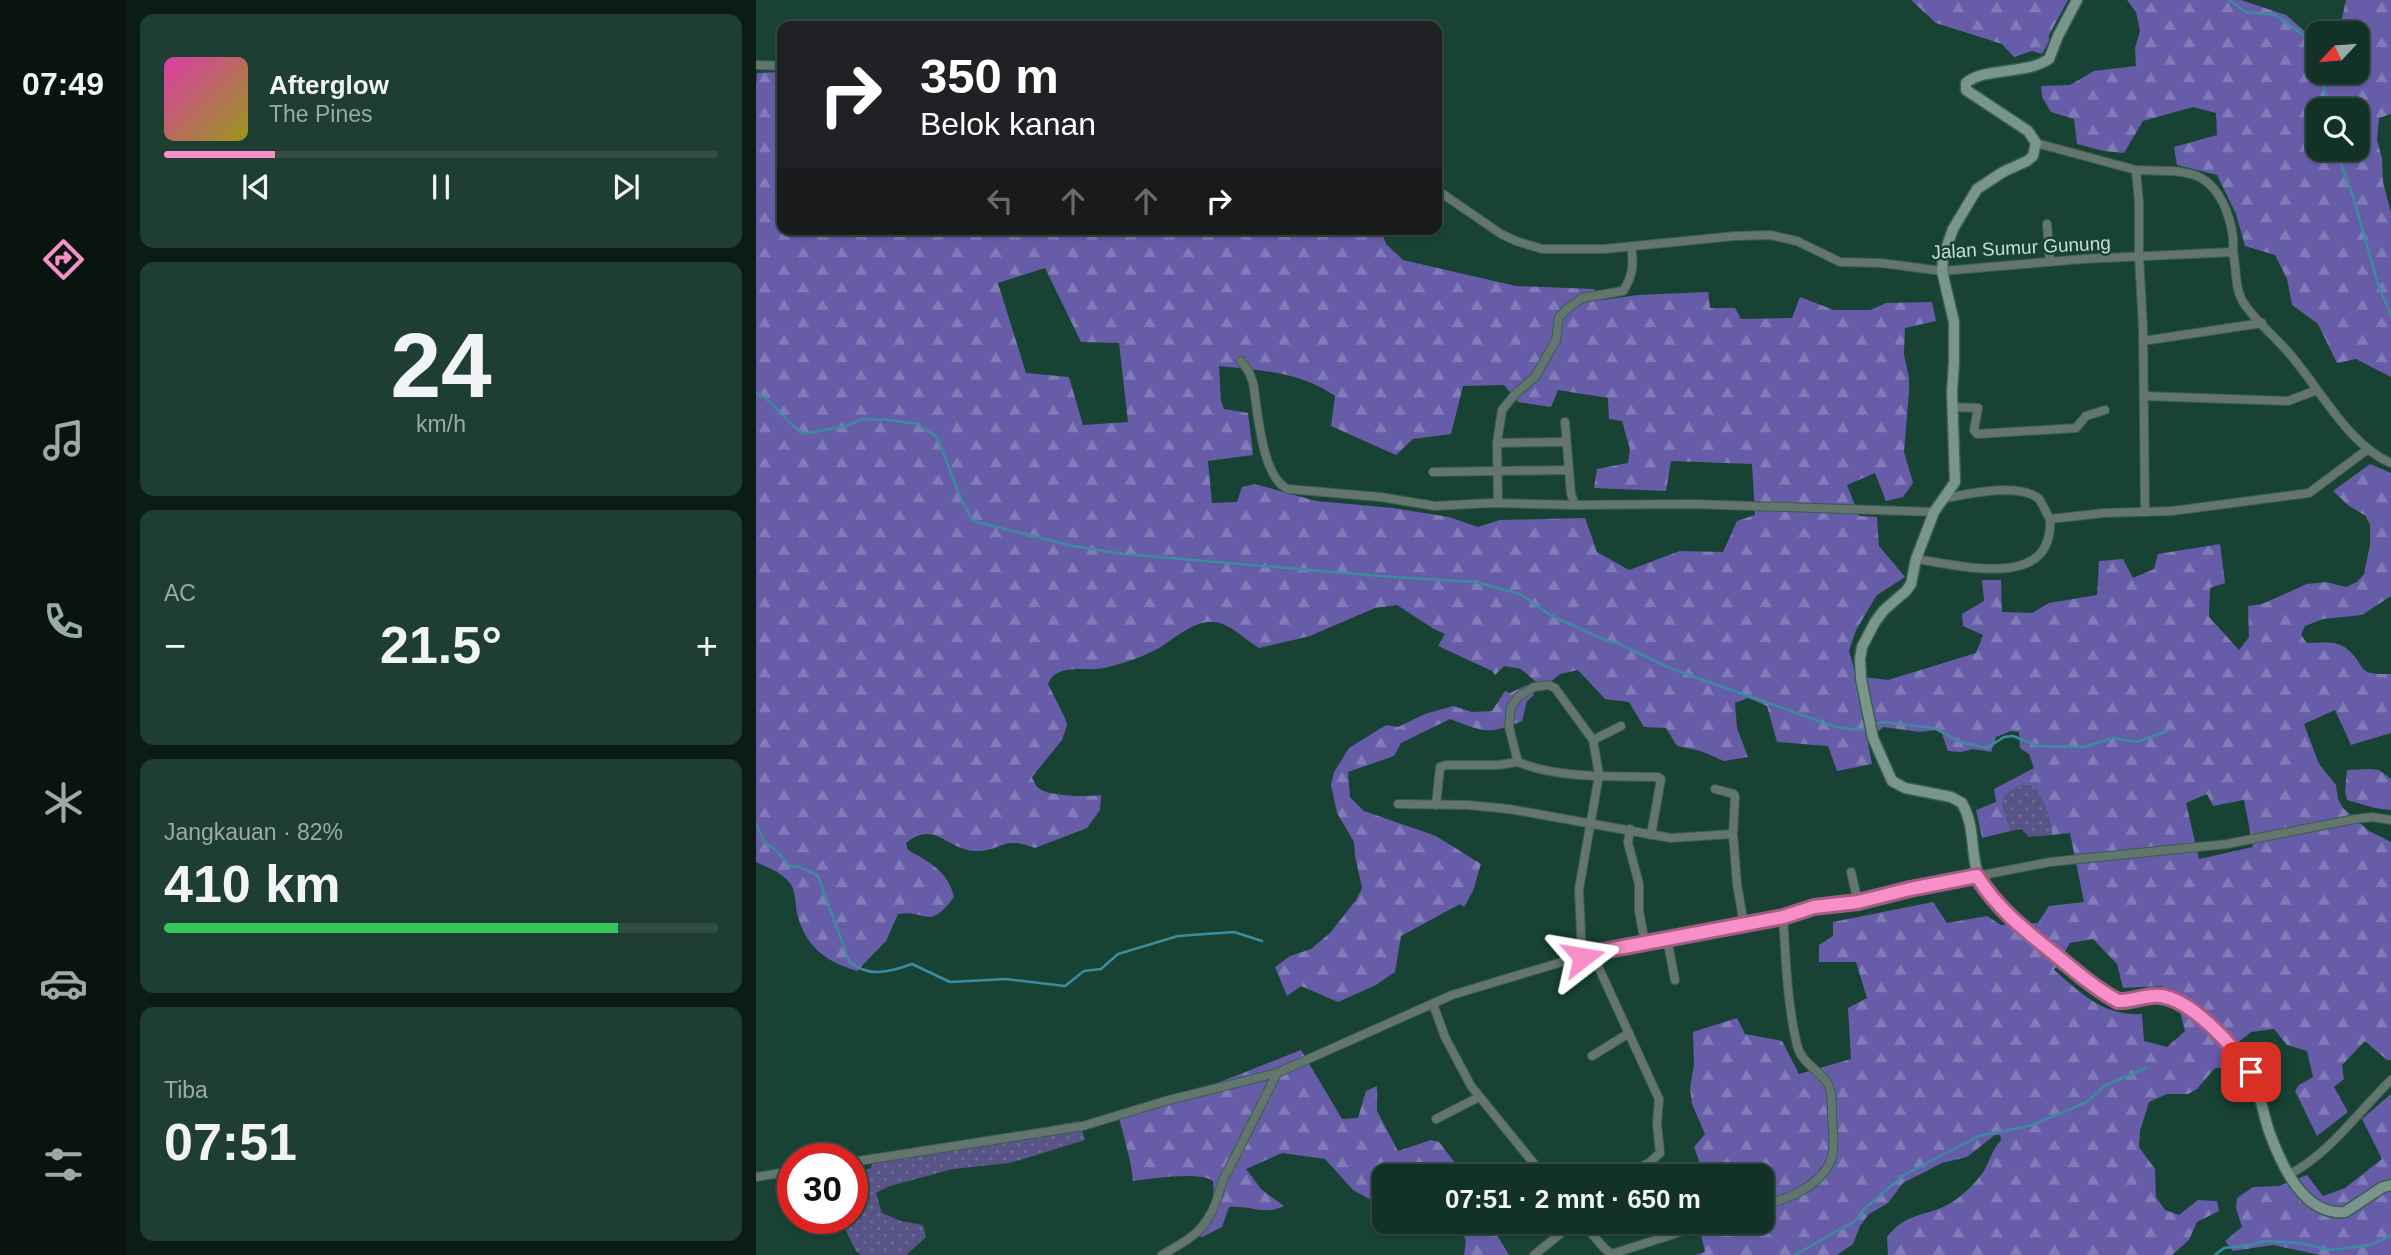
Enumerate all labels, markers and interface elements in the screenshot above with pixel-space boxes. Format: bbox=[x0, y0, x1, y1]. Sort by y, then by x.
north arrow bbox=[2306, 21, 2370, 84]
map controls bbox=[2306, 21, 2369, 161]
icon: right bbox=[805, 49, 896, 140]
text: 350 m bbox=[920, 49, 1059, 103]
text: 07:49 bbox=[22, 66, 104, 102]
text: Afterglow bbox=[269, 70, 389, 100]
button: search bbox=[2306, 98, 2369, 161]
text: The Pines bbox=[269, 101, 373, 127]
text: Belok kanan bbox=[920, 106, 1096, 142]
icon: previous bbox=[237, 168, 275, 206]
icon: pause bbox=[422, 168, 460, 206]
icon: next bbox=[607, 168, 645, 206]
icon: left bbox=[981, 182, 1019, 220]
icon: ahead bbox=[1054, 182, 1092, 220]
icon: ahead bbox=[1127, 182, 1165, 220]
icon: right bbox=[1200, 182, 1238, 220]
street label: Jalan Sumur Gunung bbox=[1931, 232, 2111, 263]
icon: directions bbox=[39, 235, 88, 284]
text: 24 bbox=[390, 315, 492, 416]
text: km/h bbox=[416, 411, 466, 437]
icon: music bbox=[39, 416, 88, 465]
text: AC bbox=[164, 580, 196, 606]
icon: phone bbox=[39, 597, 88, 646]
text: 21.5° bbox=[380, 616, 502, 674]
text: − bbox=[164, 625, 186, 667]
text: + bbox=[696, 625, 718, 667]
icon: climate bbox=[39, 778, 88, 827]
text: Jangkauan · 82% bbox=[164, 819, 343, 845]
text: 410 km bbox=[164, 855, 340, 913]
position arrow bbox=[1546, 920, 1620, 994]
icon: car bbox=[39, 959, 88, 1008]
pin bbox=[2221, 1042, 2281, 1102]
icon: arrive bbox=[2232, 1053, 2270, 1091]
text: Tiba bbox=[164, 1077, 208, 1103]
text: 07:51 bbox=[164, 1113, 297, 1171]
icon: filters bbox=[39, 1140, 88, 1189]
speed limit sign: 30 bbox=[777, 1143, 868, 1234]
text: 07:51 · 2 mnt · 650 m bbox=[1445, 1184, 1701, 1214]

